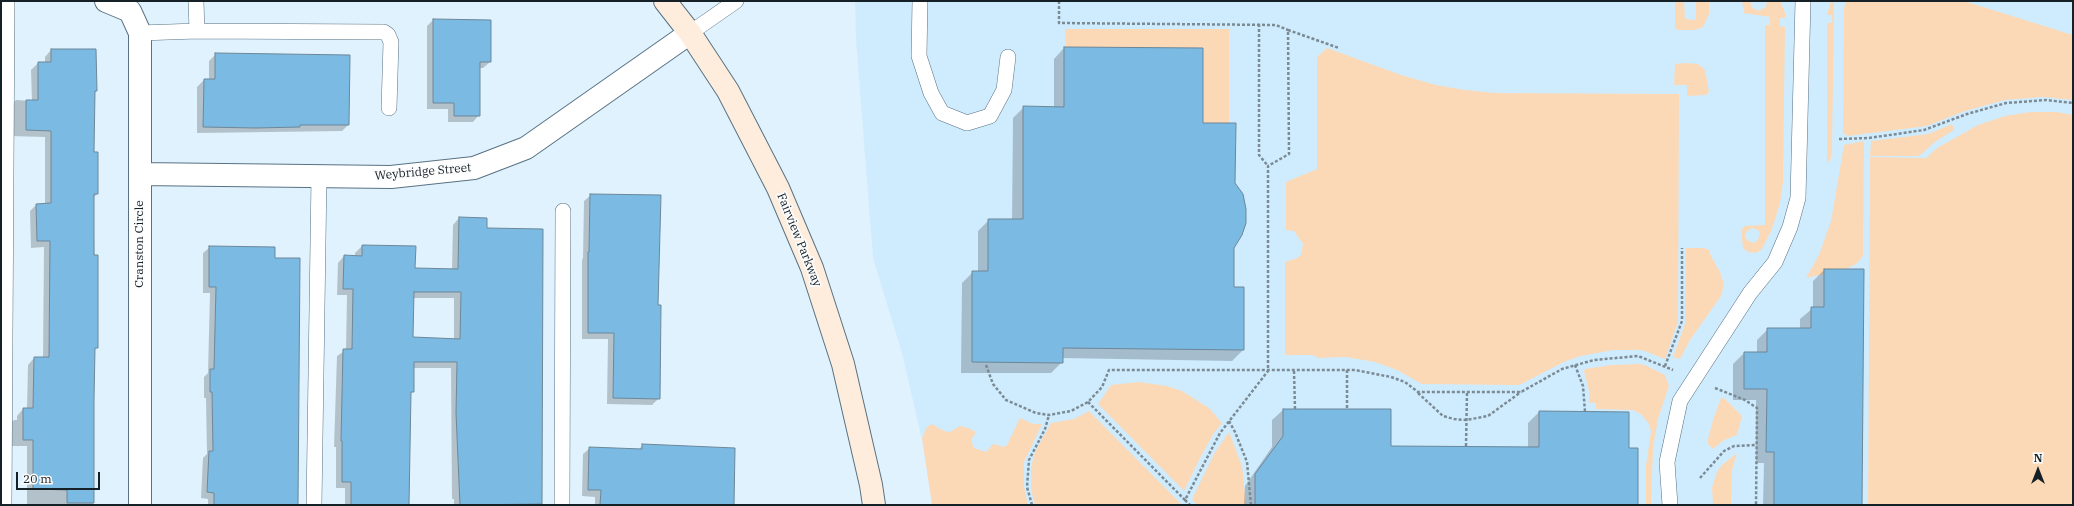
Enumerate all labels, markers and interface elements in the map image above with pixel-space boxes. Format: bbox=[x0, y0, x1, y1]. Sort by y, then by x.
street label: Weybridge Street bbox=[374, 161, 472, 183]
street label: Fairview Parkway bbox=[774, 191, 824, 289]
street label: Cranston Circle bbox=[133, 200, 147, 288]
north arrow bbox=[2018, 450, 2058, 490]
text: N bbox=[2034, 451, 2042, 465]
scale bar bbox=[18, 464, 102, 490]
text: 20 m bbox=[23, 471, 52, 486]

